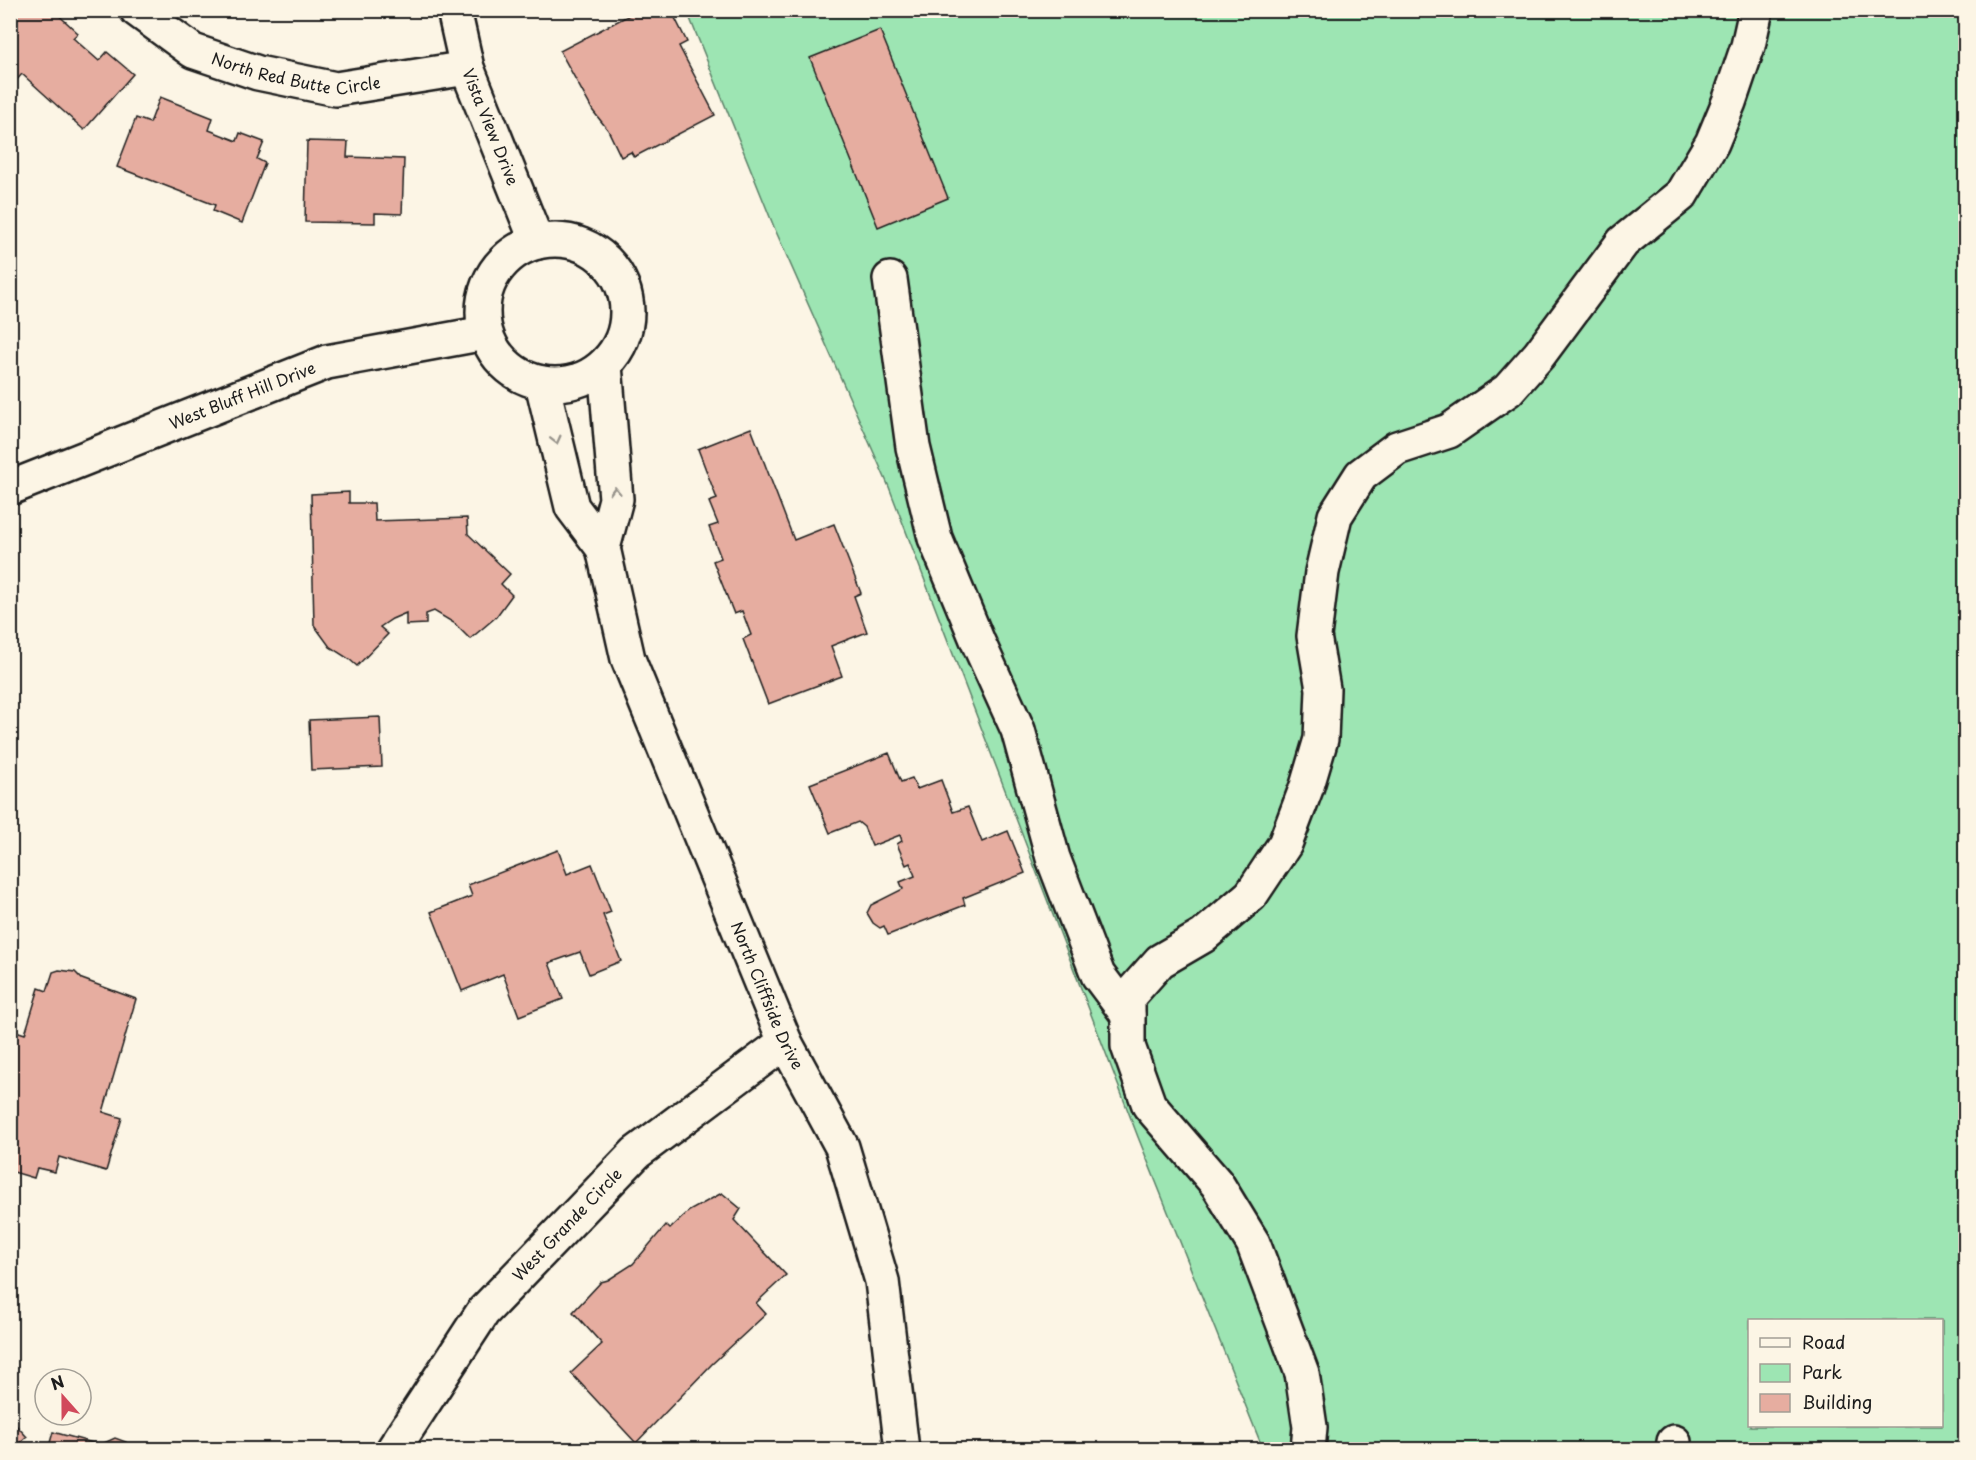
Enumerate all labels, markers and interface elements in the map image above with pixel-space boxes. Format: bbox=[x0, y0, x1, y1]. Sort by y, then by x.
street label: North Red Butte Circle bbox=[209, 45, 382, 100]
street label: Vista View Drive bbox=[457, 65, 526, 189]
street label: West Bluff Hill Drive bbox=[165, 355, 319, 435]
one-way arrow bbox=[548, 435, 561, 445]
one-way arrow bbox=[608, 486, 621, 495]
street label: North Cliffside Drive bbox=[726, 918, 811, 1073]
street label: West Grande Circle bbox=[506, 1162, 627, 1286]
legend bbox=[1748, 1319, 1943, 1427]
text: Road bbox=[1802, 1328, 1846, 1355]
text: Park bbox=[1802, 1358, 1842, 1385]
north arrow bbox=[33, 1367, 93, 1427]
text: N bbox=[47, 1369, 67, 1396]
text: Building bbox=[1802, 1388, 1872, 1415]

